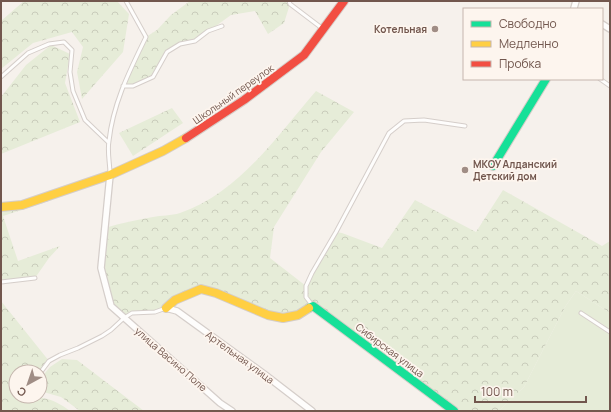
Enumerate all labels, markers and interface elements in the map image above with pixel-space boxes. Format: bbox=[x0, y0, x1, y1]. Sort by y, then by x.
legend bbox=[463, 8, 603, 80]
text: Свободно bbox=[499, 15, 557, 32]
place label: Котельная bbox=[374, 22, 427, 36]
marker: Котельная bbox=[430, 24, 440, 34]
text: Медленно bbox=[499, 35, 559, 52]
text: Пробка bbox=[499, 55, 541, 72]
street label: Школьный переулок bbox=[190, 60, 277, 127]
place label: МКОУ Алданский Детский дом bbox=[473, 157, 557, 183]
marker: МКОУ Алданский Детский дом bbox=[460, 165, 470, 175]
street label: Сибирская улица bbox=[353, 320, 427, 380]
street label: улица Васино Поле bbox=[132, 324, 210, 394]
street label: Артельная улица bbox=[203, 327, 277, 387]
north arrow bbox=[8, 364, 48, 404]
scale bar bbox=[475, 378, 586, 404]
text: 100 m bbox=[481, 383, 513, 400]
text: С bbox=[13, 384, 29, 400]

